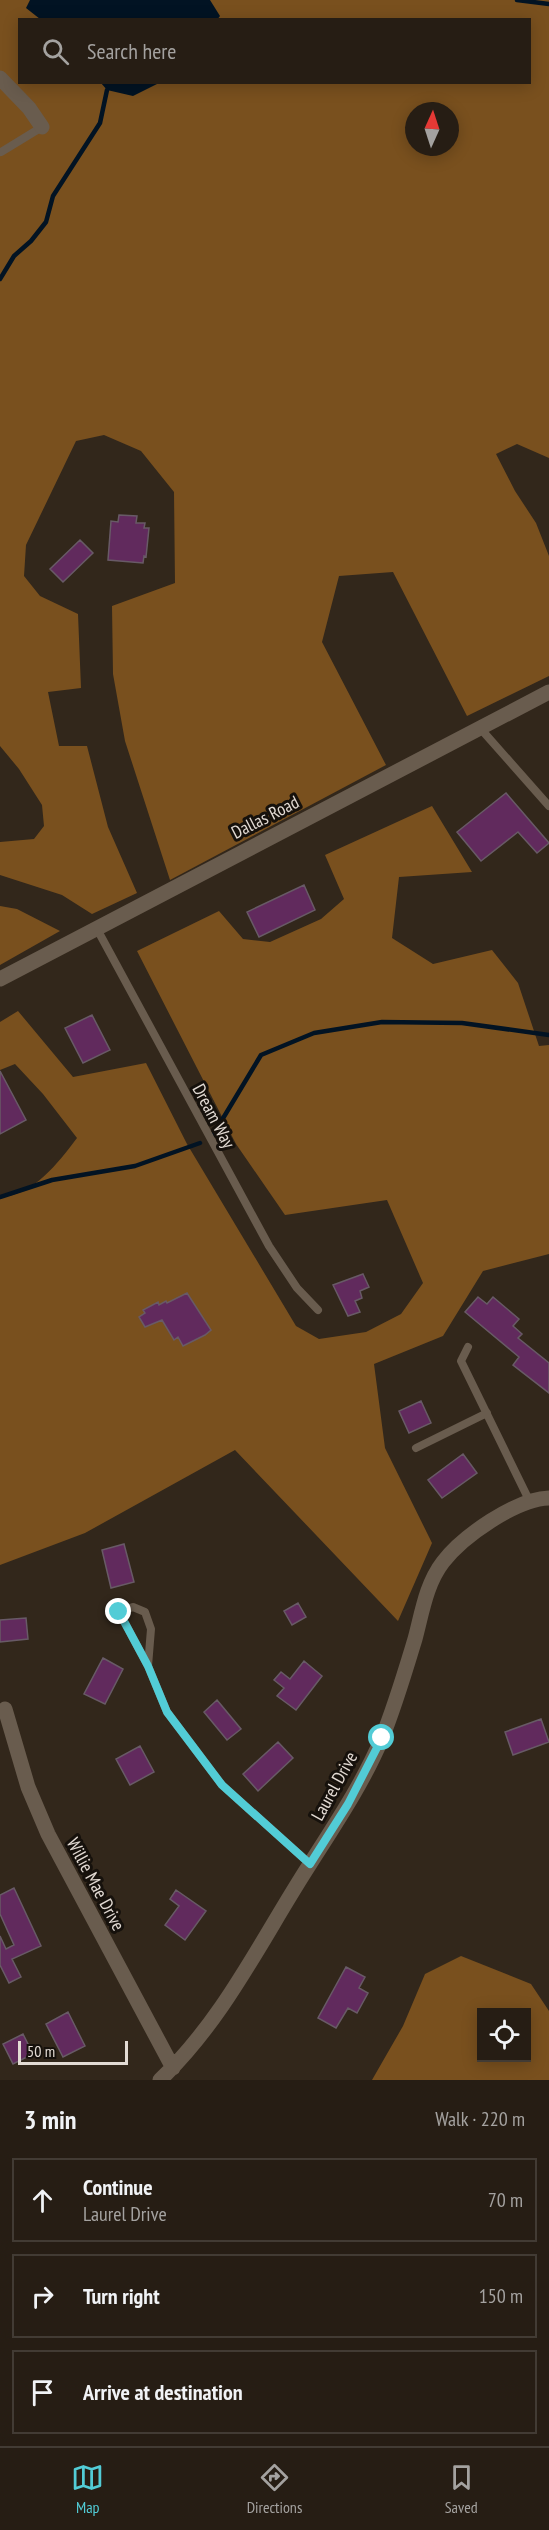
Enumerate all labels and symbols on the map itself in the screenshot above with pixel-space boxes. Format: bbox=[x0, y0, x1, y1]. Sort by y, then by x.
north arrow bbox=[405, 102, 459, 156]
street label: Dallas Road bbox=[227, 790, 303, 844]
street label: Dream Way bbox=[187, 1080, 241, 1152]
route end bbox=[105, 1598, 131, 1624]
route start bbox=[368, 1724, 394, 1750]
street label: Laurel Drive bbox=[306, 1747, 362, 1825]
street label: Willie Mae Drive bbox=[62, 1833, 130, 1935]
scale bar bbox=[18, 2038, 128, 2066]

